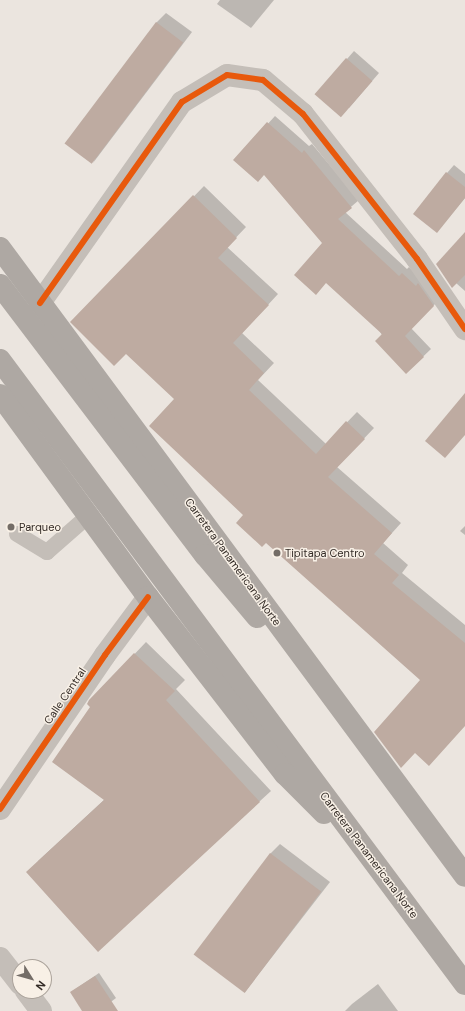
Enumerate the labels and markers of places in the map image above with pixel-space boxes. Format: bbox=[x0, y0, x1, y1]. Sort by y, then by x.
place label: Parqueo bbox=[19, 520, 61, 534]
marker: Parqueo bbox=[6, 522, 16, 532]
place label: Tipitapa Centro bbox=[285, 546, 365, 560]
marker: Tipitapa Centro bbox=[272, 548, 282, 558]

